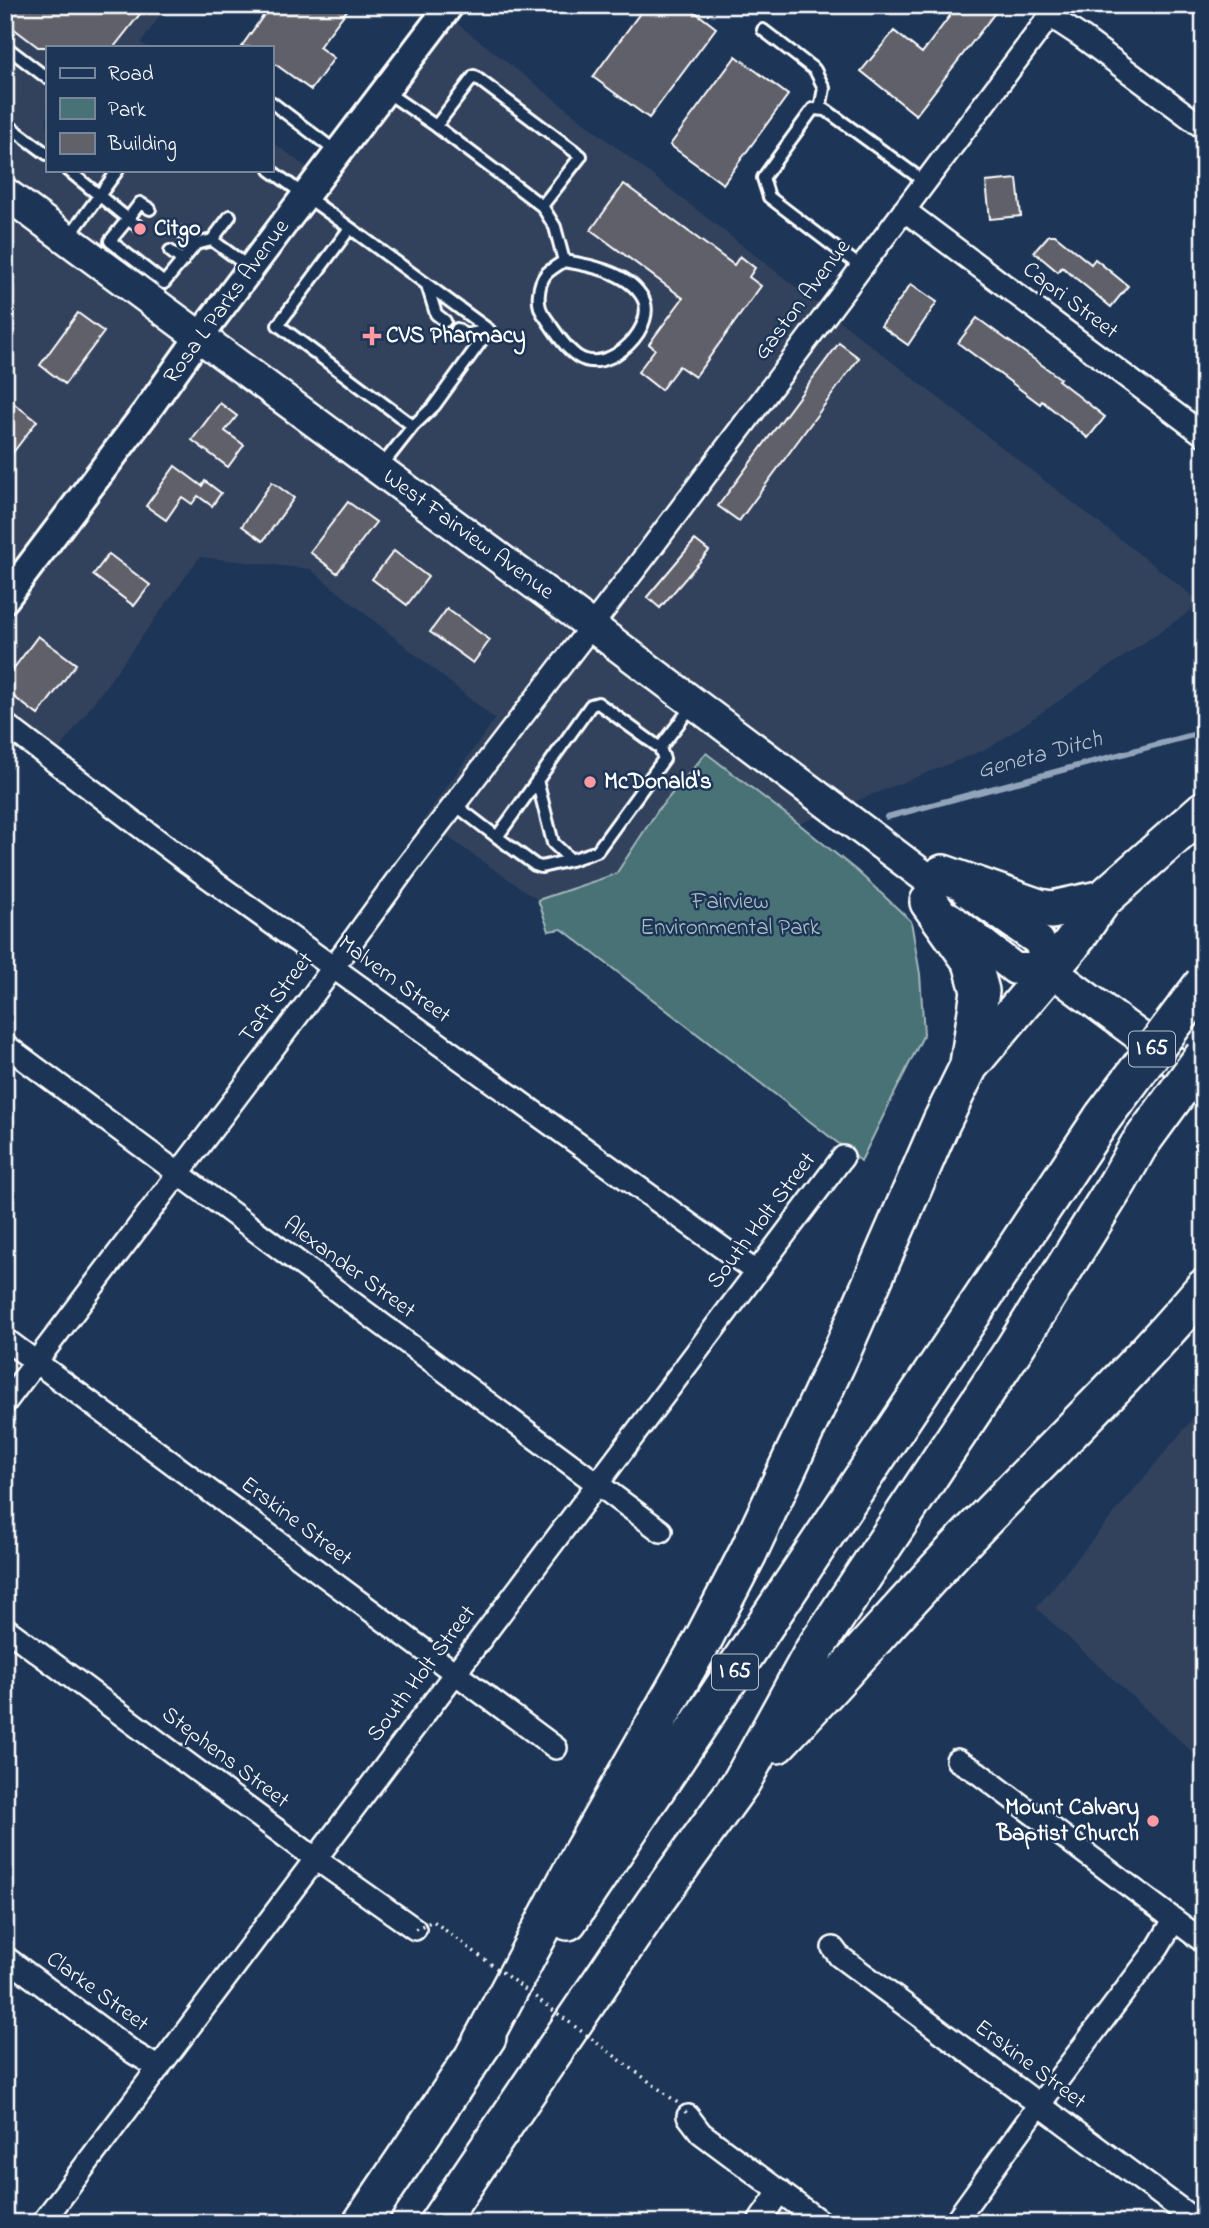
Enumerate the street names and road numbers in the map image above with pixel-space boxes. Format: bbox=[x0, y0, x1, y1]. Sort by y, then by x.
street label: Rosa L Parks Avenue bbox=[156, 212, 299, 391]
street label: Gaston Avenue bbox=[746, 232, 860, 367]
street label: Capri Street bbox=[1015, 254, 1125, 348]
street label: West Fairview Avenue bbox=[375, 461, 561, 609]
street label: Malvern Street bbox=[331, 928, 457, 1032]
street label: Taft Street bbox=[232, 945, 322, 1051]
road number: I 65 bbox=[1129, 1032, 1175, 1066]
street label: South Holt Street bbox=[699, 1145, 825, 1296]
street label: Alexander Street bbox=[276, 1209, 422, 1327]
street label: Erskine Street bbox=[233, 1469, 359, 1575]
street label: South Holt Street bbox=[359, 1598, 485, 1749]
road number: I 65 bbox=[712, 1654, 758, 1690]
street label: Stephens Street bbox=[154, 1699, 296, 1817]
street label: Clarke Street bbox=[39, 1943, 156, 2041]
street label: Erskine Street bbox=[967, 2012, 1093, 2118]

